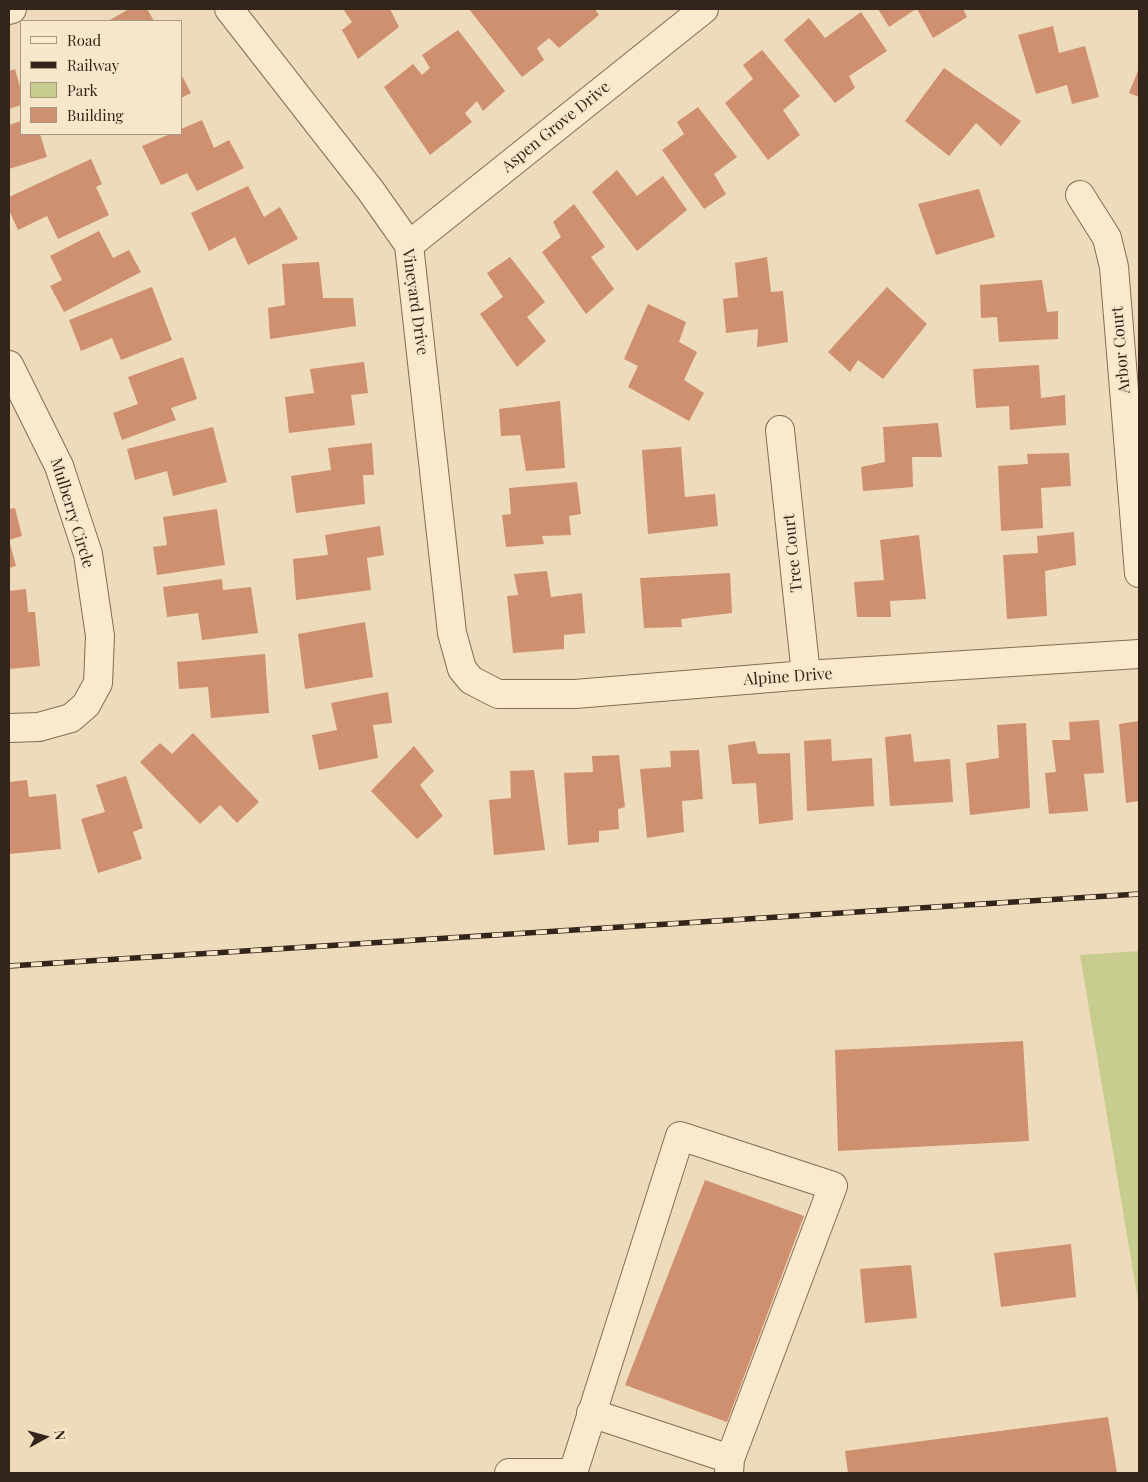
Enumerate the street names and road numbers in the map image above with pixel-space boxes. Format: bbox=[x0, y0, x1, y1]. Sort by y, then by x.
street label: Aspen Grove Drive bbox=[498, 77, 614, 177]
street label: Vineyard Drive bbox=[398, 248, 432, 356]
street label: Arbor Court bbox=[1108, 306, 1134, 394]
street label: Mulberry Circle bbox=[46, 456, 98, 570]
street label: Tree Court bbox=[779, 513, 807, 593]
street label: Alpine Drive bbox=[743, 664, 833, 690]

